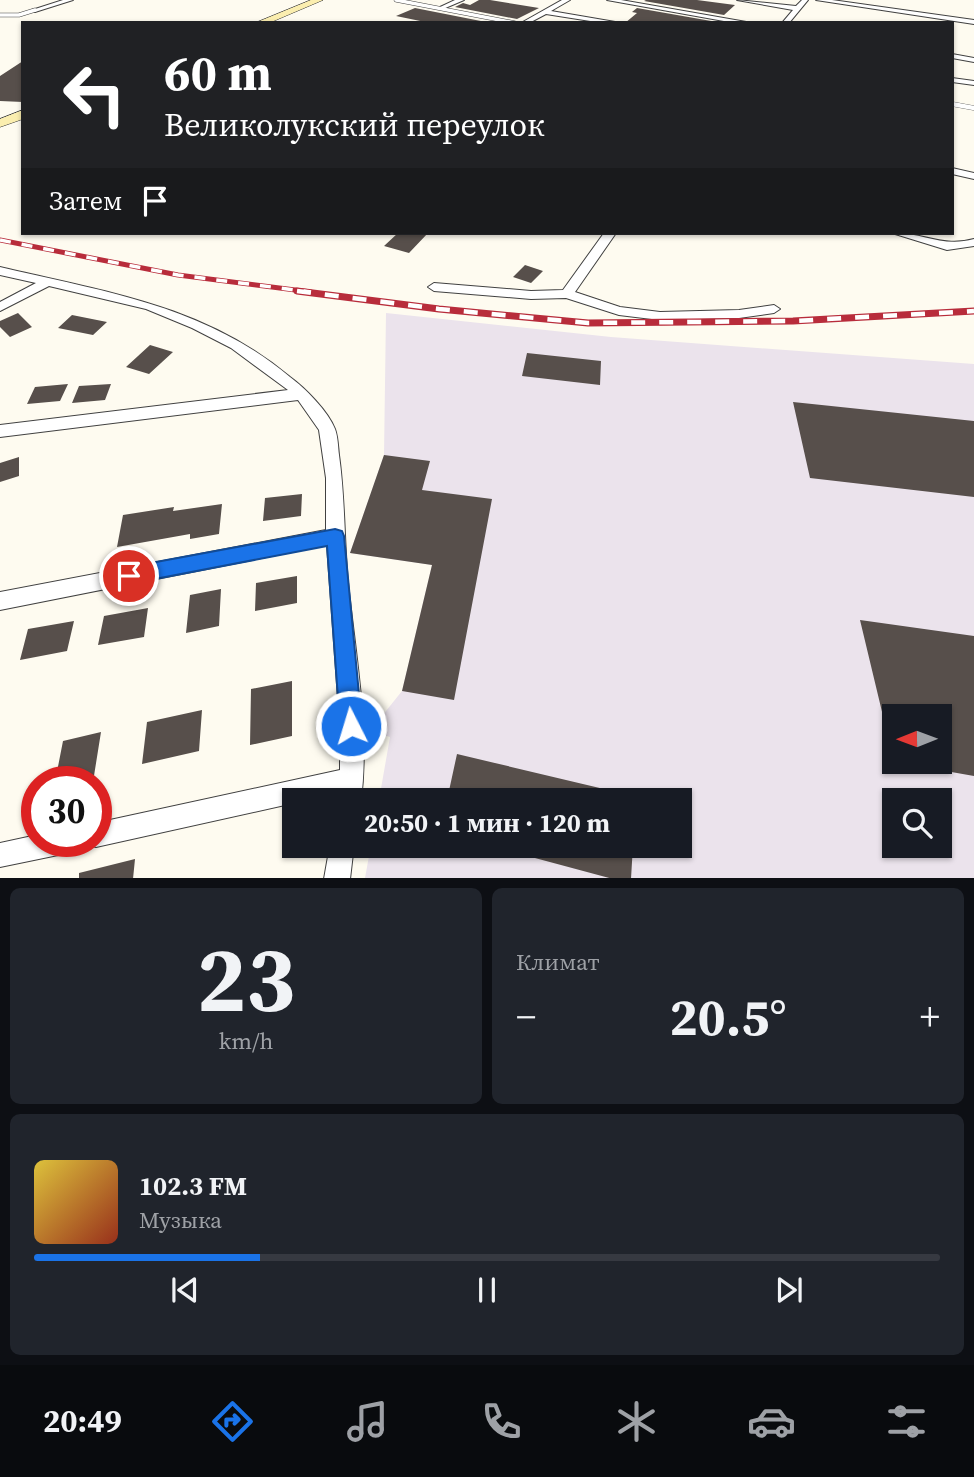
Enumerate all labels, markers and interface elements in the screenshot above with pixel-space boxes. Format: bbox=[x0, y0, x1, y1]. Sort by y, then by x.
text: 60 m bbox=[164, 39, 272, 106]
icon: left bbox=[49, 49, 140, 140]
text: Великолукский переулок bbox=[164, 103, 545, 147]
icon: arrive bbox=[136, 182, 174, 220]
text: Затем bbox=[49, 183, 122, 219]
pin bbox=[99, 546, 159, 606]
icon: arrive bbox=[110, 557, 148, 595]
position arrow bbox=[314, 689, 388, 763]
north arrow bbox=[882, 704, 952, 774]
map controls bbox=[882, 704, 952, 858]
speed limit sign: 30 bbox=[21, 766, 112, 857]
button: search bbox=[882, 788, 952, 858]
text: 20:50 · 1 мин · 120 m bbox=[364, 805, 610, 841]
text: 23 bbox=[197, 917, 295, 1041]
text: Климат bbox=[516, 946, 600, 978]
text: 20.5° bbox=[669, 981, 787, 1052]
text: − bbox=[516, 991, 536, 1043]
text: + bbox=[920, 991, 940, 1043]
text: km/h bbox=[219, 1025, 273, 1057]
text: 102.3 FM bbox=[139, 1168, 247, 1204]
text: Музыка bbox=[139, 1204, 222, 1236]
icon: previous bbox=[166, 1271, 204, 1309]
icon: pause bbox=[468, 1271, 506, 1309]
icon: next bbox=[770, 1271, 808, 1309]
icon: directions bbox=[208, 1397, 257, 1446]
icon: music bbox=[343, 1397, 392, 1446]
icon: phone bbox=[477, 1397, 526, 1446]
icon: climate bbox=[612, 1397, 661, 1446]
icon: car bbox=[747, 1397, 796, 1446]
icon: filters bbox=[882, 1397, 931, 1446]
text: 20:49 bbox=[43, 1399, 122, 1443]

